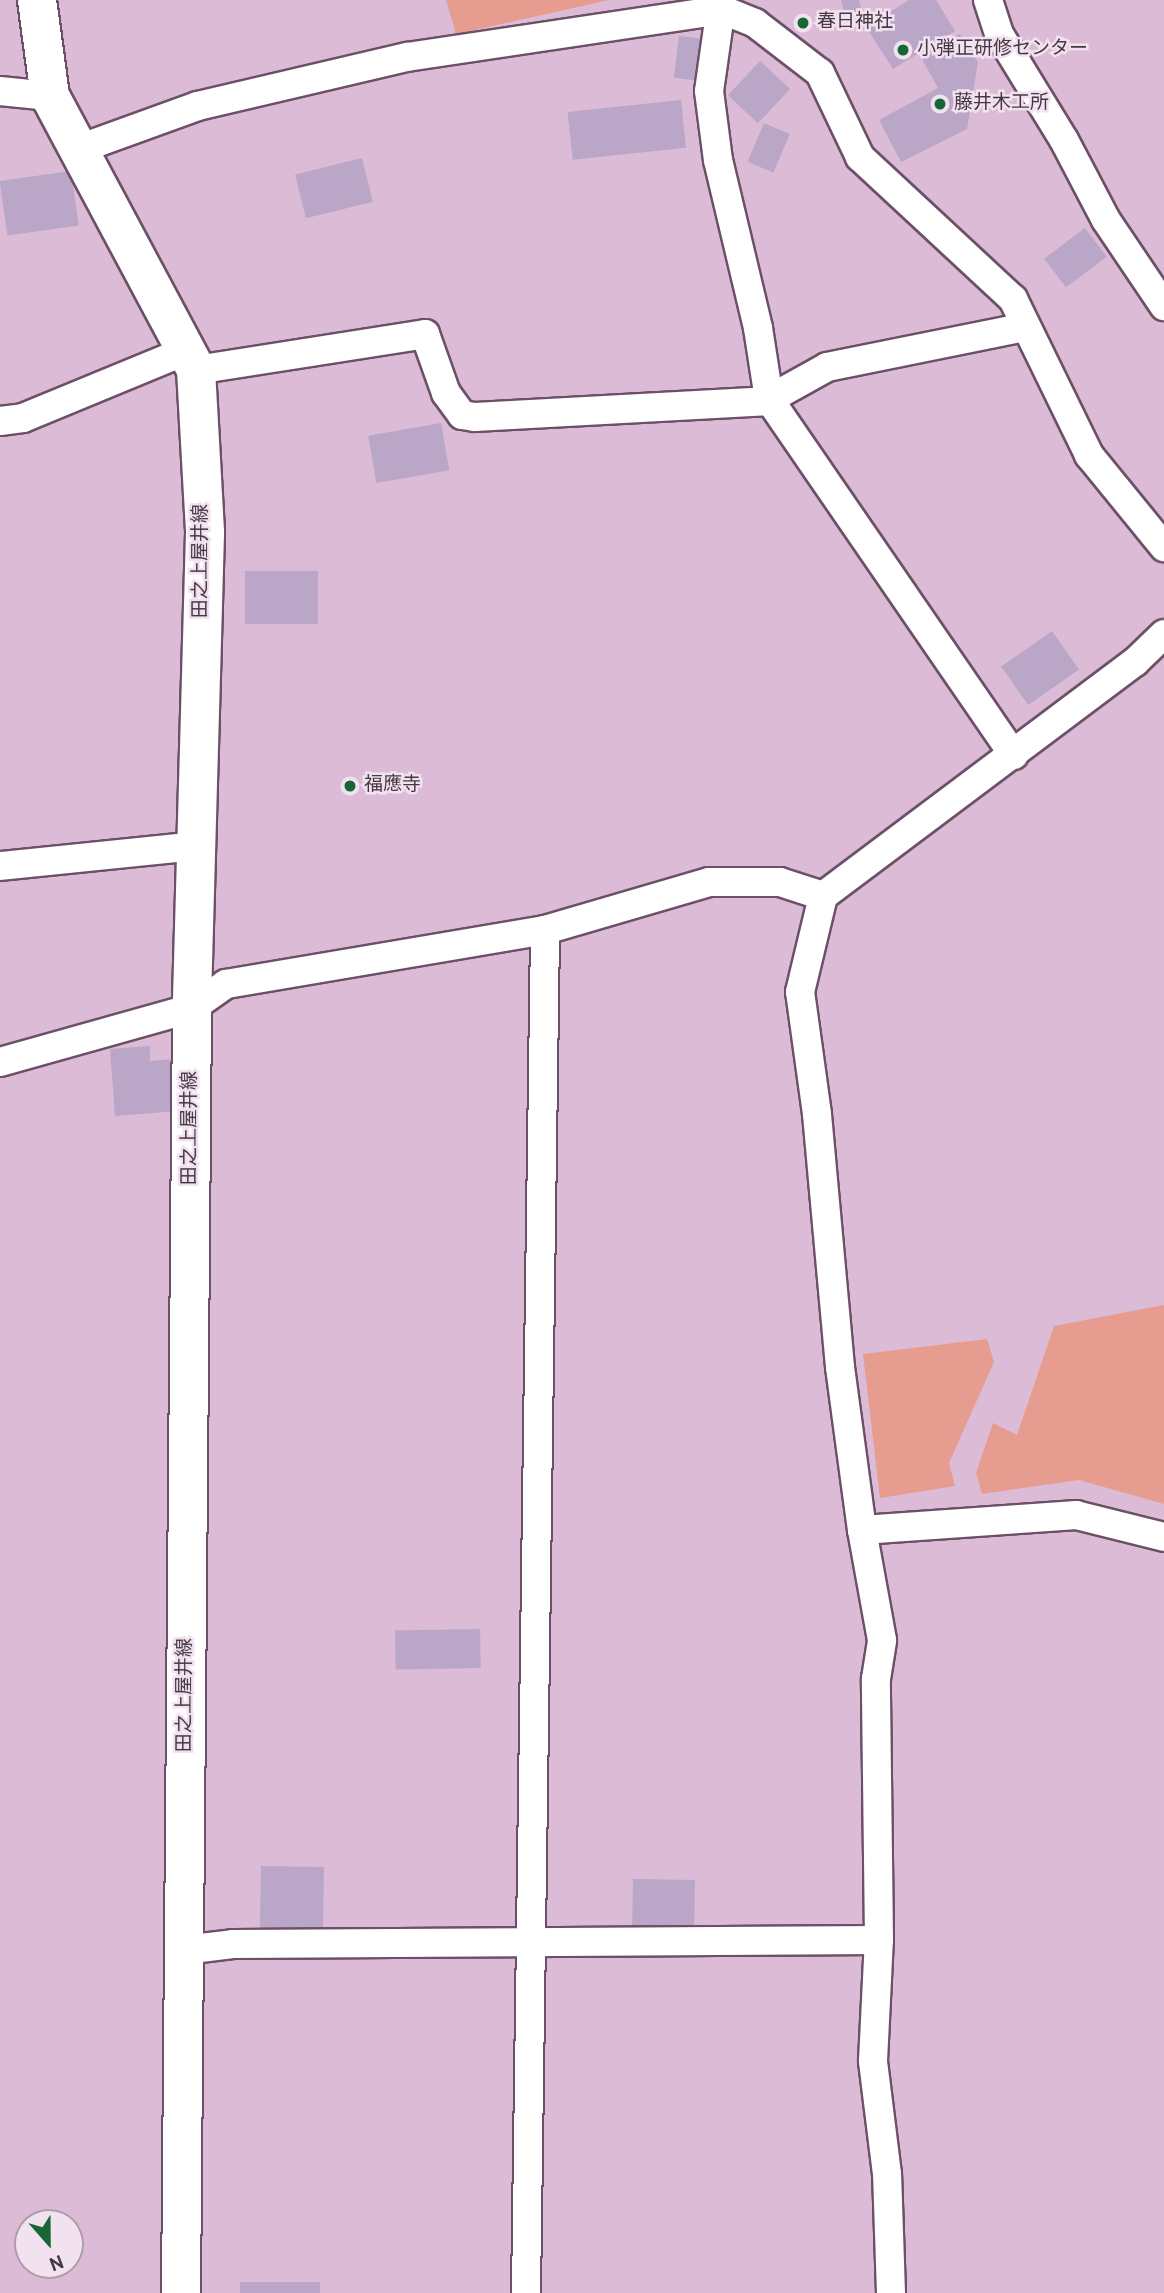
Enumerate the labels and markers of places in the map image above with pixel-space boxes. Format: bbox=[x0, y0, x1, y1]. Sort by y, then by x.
place label: 春日神社 bbox=[817, 12, 893, 34]
marker: 春日神社 bbox=[795, 15, 811, 31]
place label: 小弾正研修センター bbox=[917, 39, 1088, 61]
marker: 小弾正研修センター bbox=[895, 42, 911, 58]
place label: 藤井木工所 bbox=[954, 93, 1049, 115]
marker: 藤井木工所 bbox=[932, 96, 948, 112]
place label: 福應寺 bbox=[364, 775, 421, 797]
marker: 福應寺 bbox=[342, 778, 358, 794]

